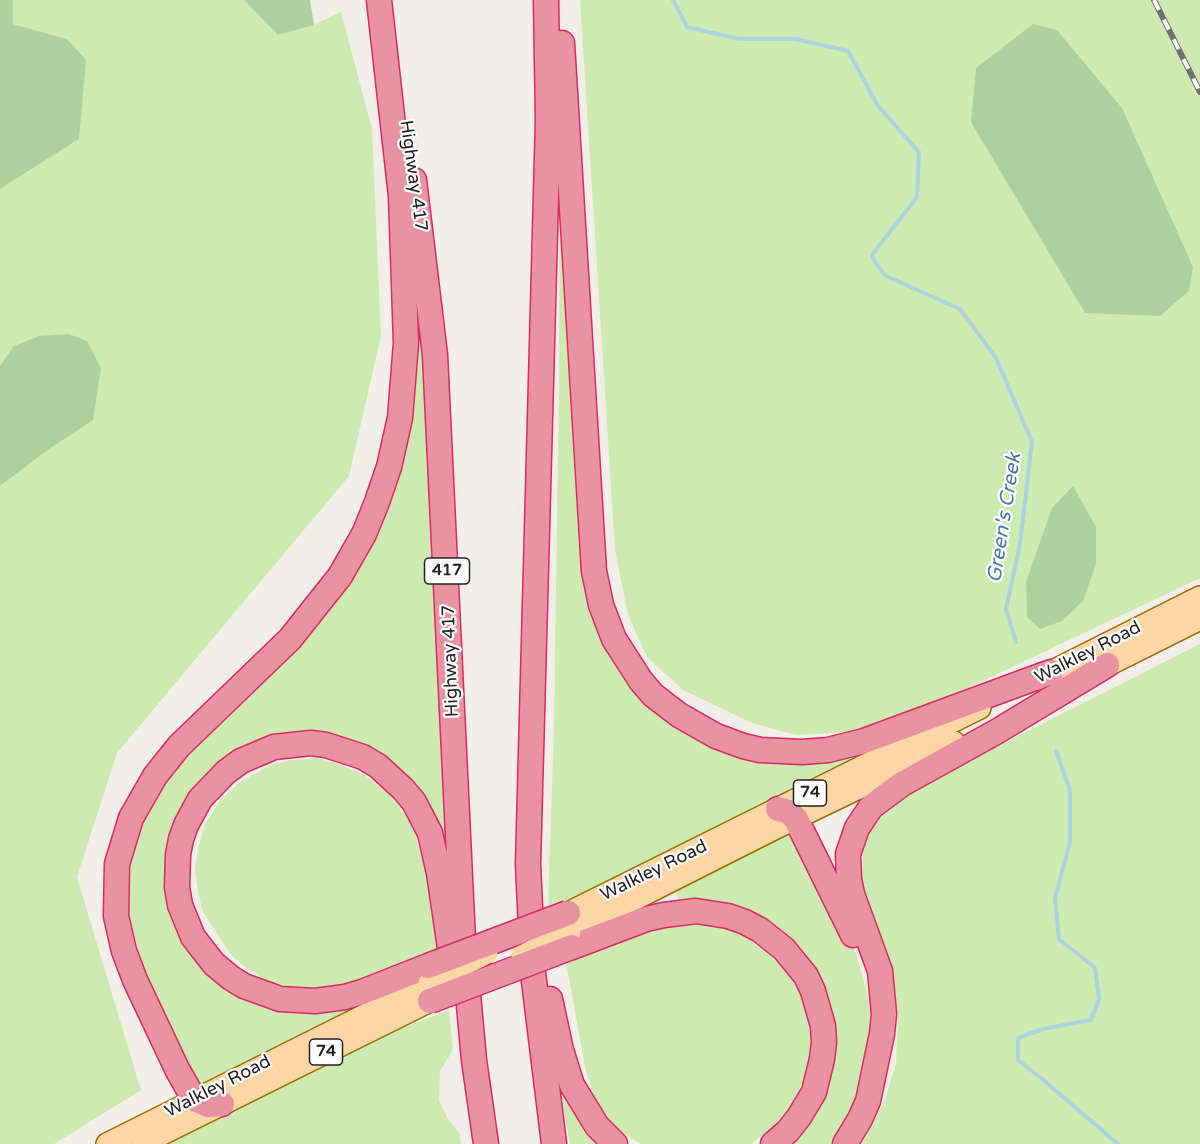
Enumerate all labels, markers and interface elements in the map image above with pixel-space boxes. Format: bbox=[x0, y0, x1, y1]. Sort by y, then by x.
street label: Highway 417 bbox=[394, 119, 432, 233]
water label: Green's Creek bbox=[983, 451, 1027, 585]
road number: 417 bbox=[424, 558, 470, 584]
street label: Highway 417 bbox=[438, 604, 464, 718]
street label: Walkley Road bbox=[1031, 617, 1145, 689]
road number: 74 bbox=[794, 780, 826, 806]
street label: Walkley Road bbox=[597, 836, 711, 906]
road number: 74 bbox=[310, 1039, 342, 1065]
street label: Walkley Road bbox=[161, 1051, 275, 1123]

